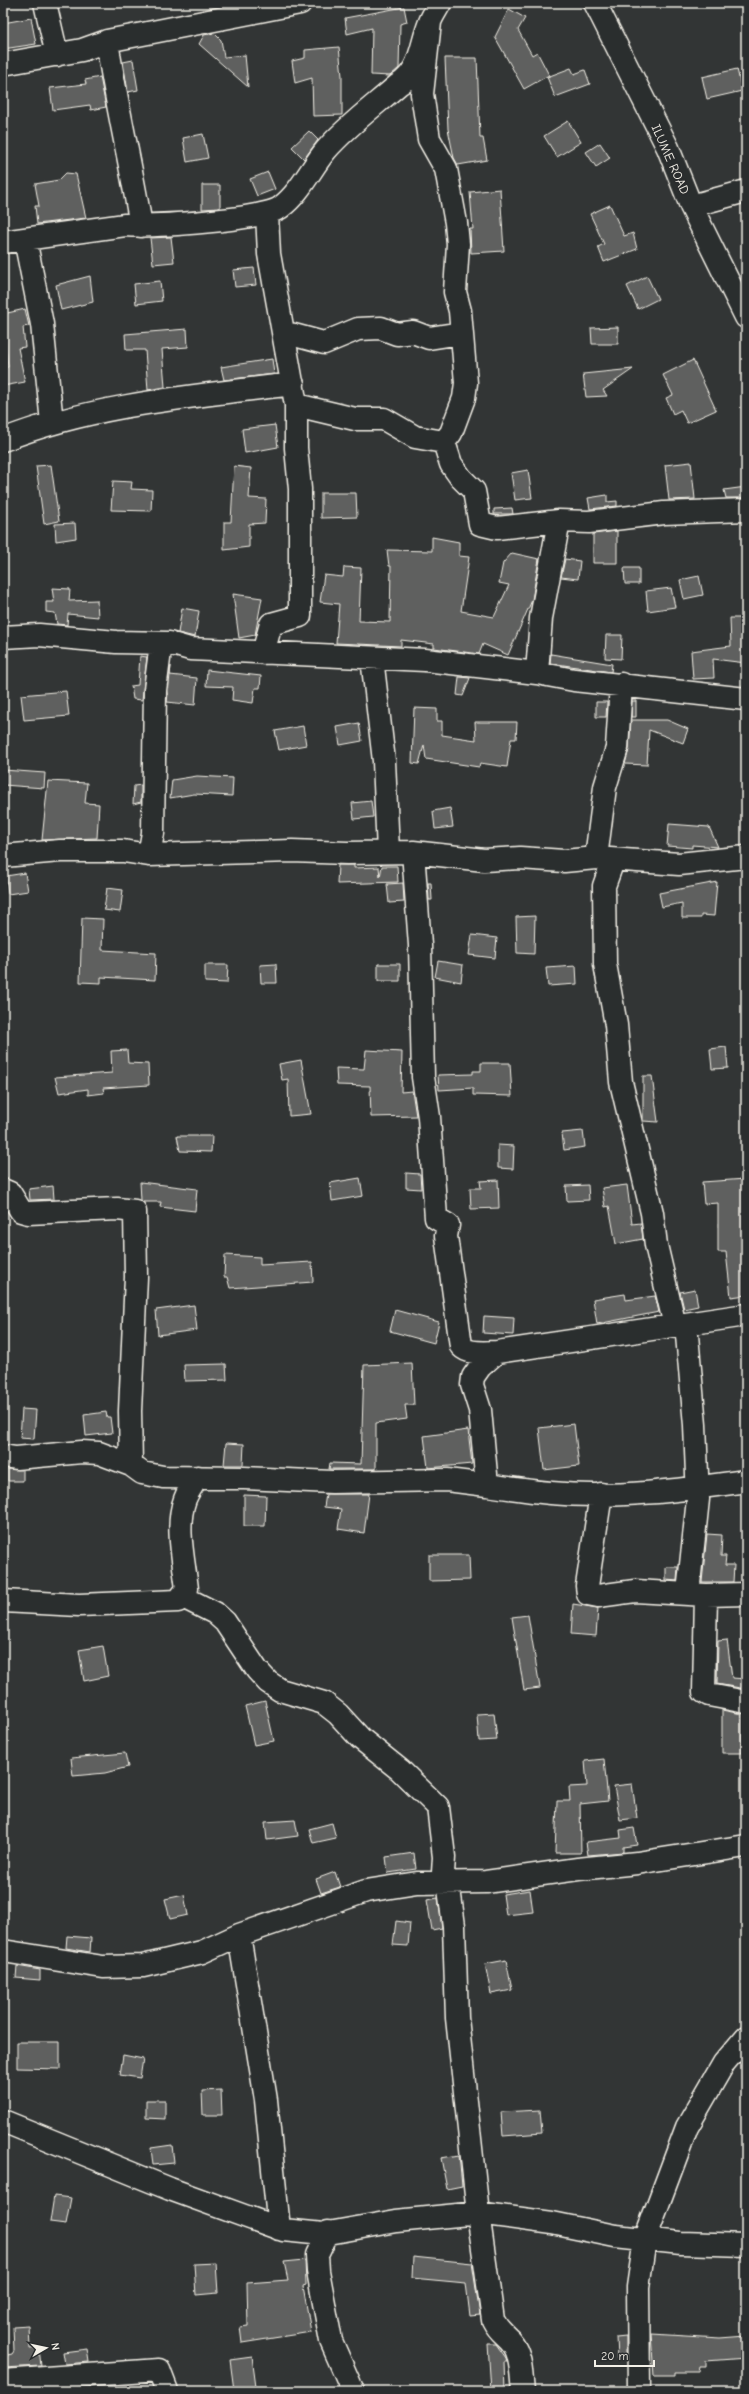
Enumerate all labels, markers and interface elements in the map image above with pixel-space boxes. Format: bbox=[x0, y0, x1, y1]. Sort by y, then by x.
street label: ILUME ROAD bbox=[648, 122, 693, 197]
north arrow bbox=[26, 2328, 66, 2368]
text: N bbox=[48, 2342, 62, 2351]
scale bar bbox=[595, 2342, 654, 2368]
text: 20 m bbox=[601, 2349, 629, 2363]

